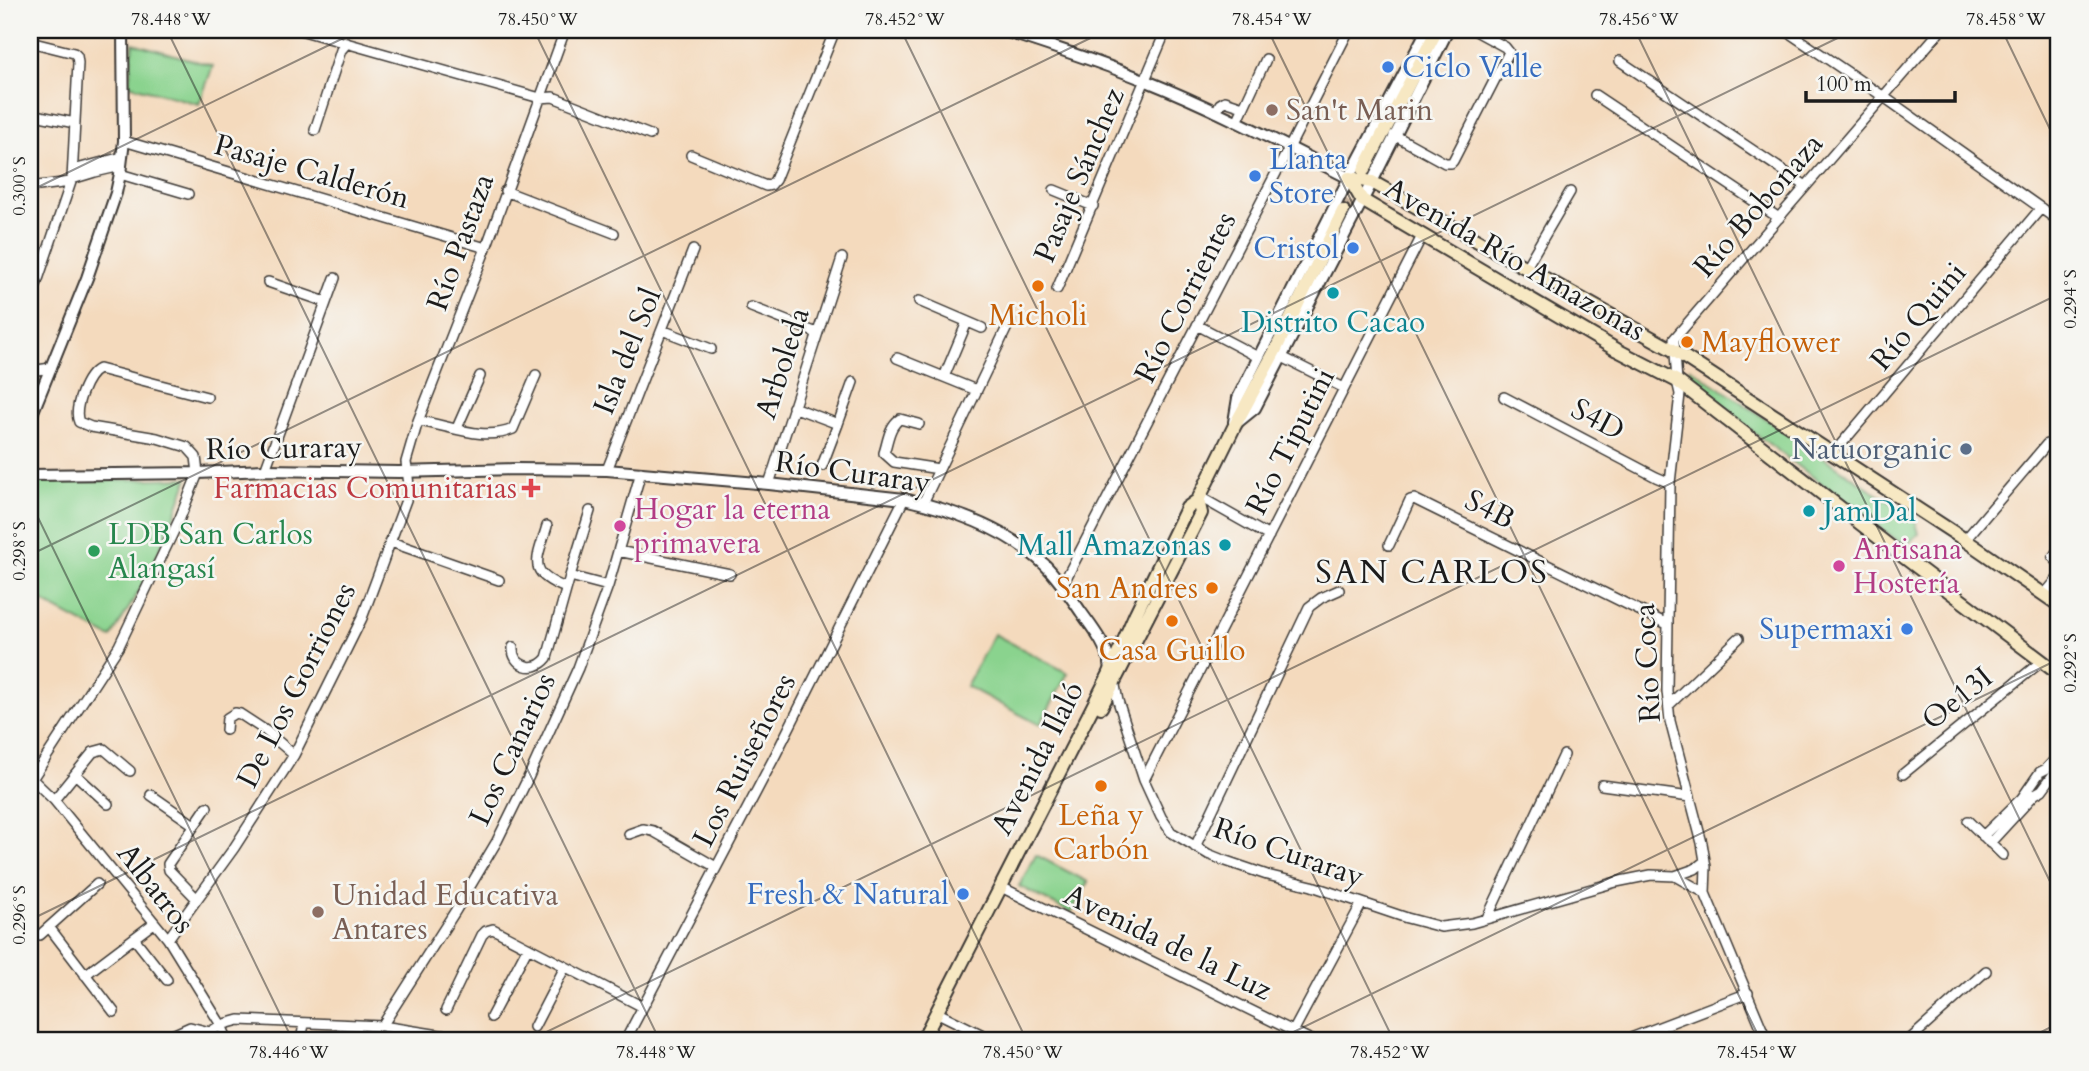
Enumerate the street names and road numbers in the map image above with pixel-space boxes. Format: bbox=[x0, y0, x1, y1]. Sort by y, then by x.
street label: Pasaje Sánchez bbox=[1024, 81, 1135, 269]
street label: Pasaje Calderón bbox=[210, 124, 414, 219]
street label: Río Bobonaza bbox=[1684, 124, 1833, 286]
street label: Río Pastaza bbox=[417, 168, 504, 316]
street label: Avenida Río Amazonas bbox=[1377, 168, 1653, 351]
street label: Río Corrientes bbox=[1125, 205, 1246, 390]
street label: Río Quini bbox=[1861, 253, 1976, 379]
street label: Isla del Sol bbox=[584, 281, 672, 421]
street label: Arboleda bbox=[745, 302, 820, 424]
street label: Río Tiputini bbox=[1236, 361, 1345, 522]
street label: S4D bbox=[1564, 388, 1632, 450]
street label: Río Curaray bbox=[205, 427, 363, 470]
street label: Río Curaray bbox=[773, 441, 933, 504]
street label: S4B bbox=[1458, 480, 1522, 539]
street label: De Los Gorriones bbox=[227, 575, 366, 795]
street label: Río Coca bbox=[1624, 602, 1671, 724]
street label: Oe13I bbox=[1913, 657, 2002, 740]
street label: Los Canarios bbox=[459, 666, 566, 832]
street label: Los Ruiseñores bbox=[683, 666, 806, 854]
street label: Avenida Ilaló bbox=[981, 674, 1094, 842]
street label: Río Curaray bbox=[1208, 808, 1370, 897]
street label: Albatros bbox=[107, 834, 204, 942]
street label: Avenida de la Luz bbox=[1057, 874, 1279, 1011]

